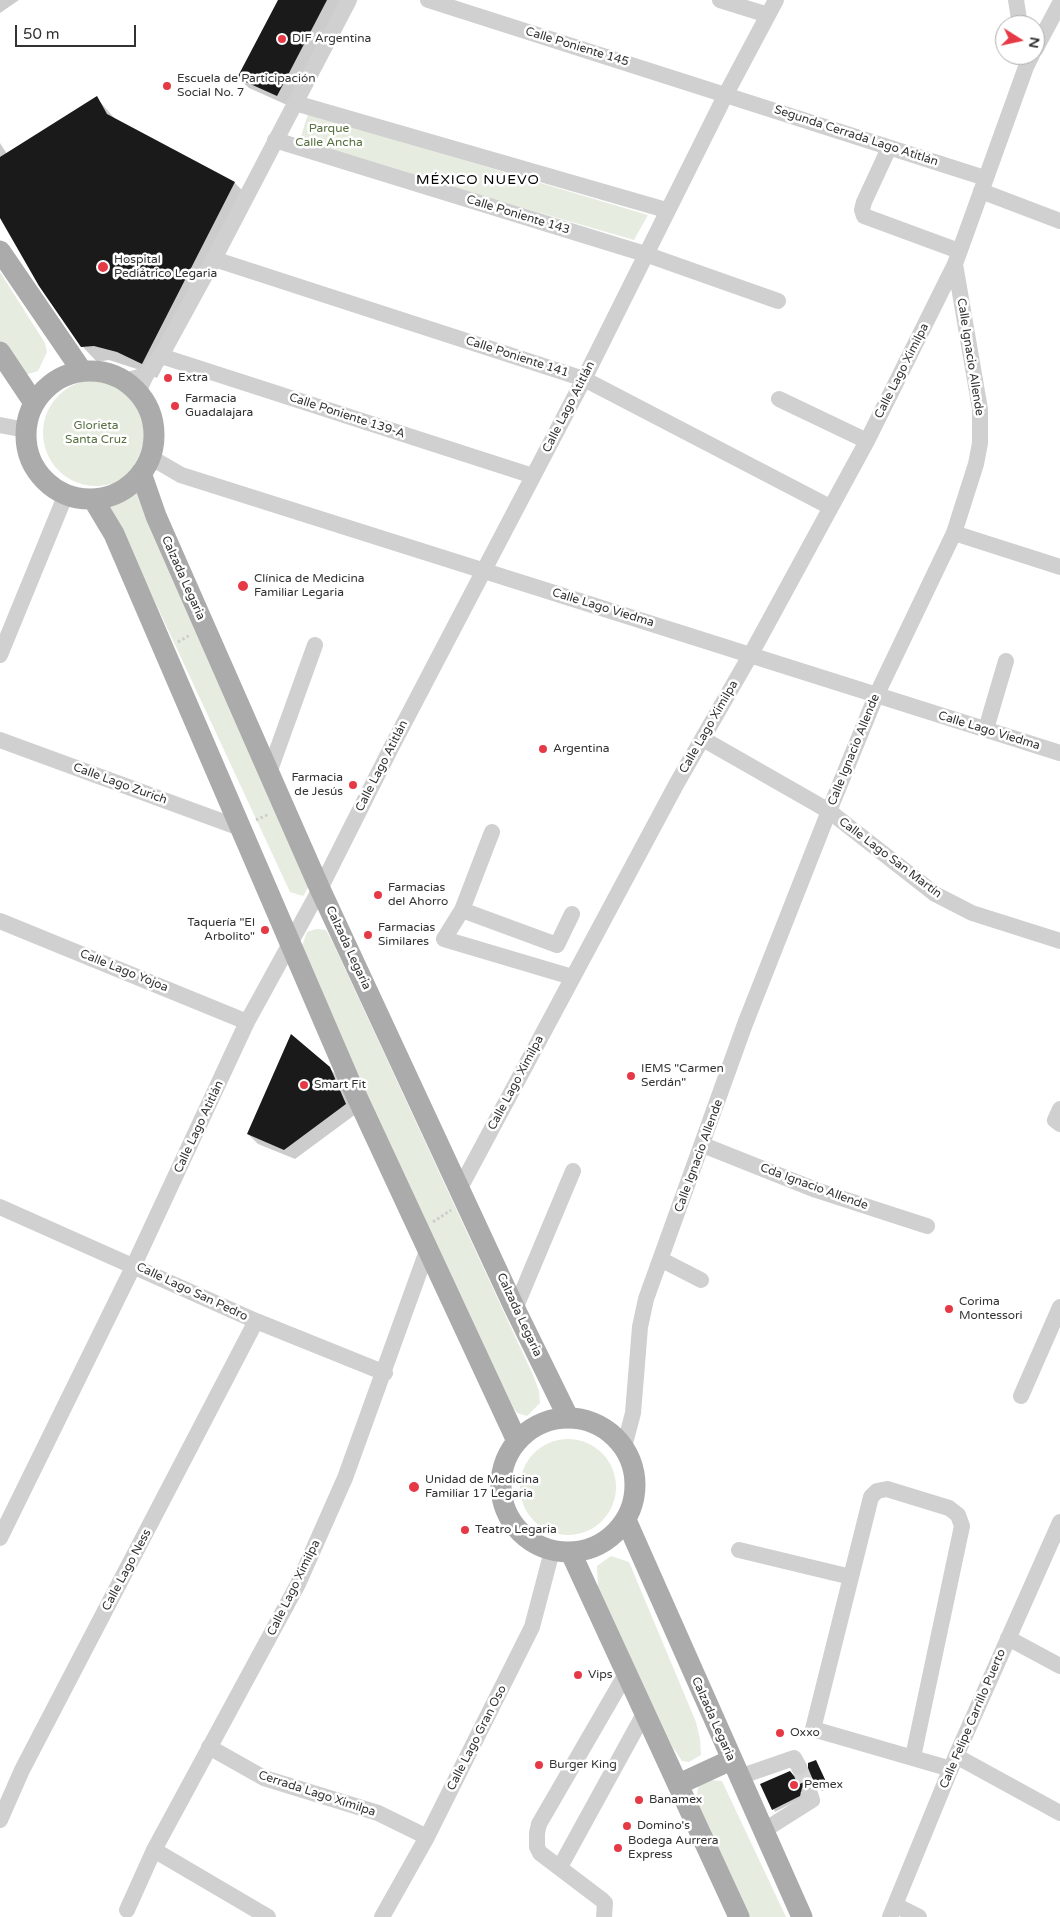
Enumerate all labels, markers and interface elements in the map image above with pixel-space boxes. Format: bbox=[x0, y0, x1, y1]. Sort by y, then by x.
scale bar bbox=[18, 15, 139, 47]
north arrow bbox=[995, 15, 1045, 65]
street label: Calle Poniente 145 bbox=[524, 24, 630, 70]
text: 50 m bbox=[23, 25, 60, 43]
place label: DIF Argentina bbox=[292, 32, 371, 46]
marker: DIF Argentina bbox=[276, 33, 288, 45]
text: N bbox=[1025, 36, 1044, 50]
place label: Escuela de Participación Social No. 7 bbox=[177, 72, 316, 100]
marker: Escuela de Participación Social No. 7 bbox=[161, 80, 173, 92]
street label: Segunda Cerrada Lago Atitlán bbox=[772, 103, 940, 169]
park label: Parque Calle Ancha bbox=[295, 122, 363, 150]
district label: MÉXICO NUEVO bbox=[415, 172, 541, 188]
street label: Calle Poniente 143 bbox=[465, 192, 571, 238]
place label: Hospital Pediátrico Legaria bbox=[114, 253, 217, 281]
marker: Hospital Pediátrico Legaria bbox=[96, 260, 110, 274]
street label: Calle Ignacio Allende bbox=[954, 297, 986, 417]
street label: Calle Lago Ximilpa bbox=[872, 321, 932, 421]
street label: Calle Poniente 141 bbox=[464, 334, 570, 380]
street label: Calle Lago Atitlán bbox=[540, 359, 598, 455]
place label: Extra bbox=[178, 371, 208, 385]
marker: Extra bbox=[162, 372, 174, 384]
street label: Calle Poniente 139-A bbox=[287, 390, 407, 442]
place label: Farmacia Guadalajara bbox=[185, 392, 253, 420]
marker: Farmacia Guadalajara bbox=[169, 400, 181, 412]
park label: Glorieta Santa Cruz bbox=[65, 419, 127, 447]
street label: Calzada Legaria bbox=[158, 534, 208, 622]
place label: Clínica de Medicina Familiar Legaria bbox=[254, 572, 365, 600]
marker: Clínica de Medicina Familiar Legaria bbox=[236, 579, 250, 593]
street label: Calle Lago Viedma bbox=[550, 586, 656, 630]
street label: Calle Lago Ximilpa bbox=[677, 678, 741, 776]
street label: Calle Ignacio Allende bbox=[825, 692, 883, 808]
street label: Calle Lago Viedma bbox=[936, 709, 1042, 753]
street label: Calle Lago Atitlán bbox=[353, 718, 411, 814]
place label: Argentina bbox=[553, 742, 609, 756]
marker: Argentina bbox=[537, 743, 549, 755]
street label: Calle Lago Zurich bbox=[71, 760, 169, 808]
place label: Farmacia de Jesús bbox=[291, 771, 343, 799]
marker: Farmacia de Jesús bbox=[347, 779, 359, 791]
street label: Calle Lago San Martín bbox=[836, 815, 944, 901]
place label: Farmacias del Ahorro bbox=[388, 881, 448, 909]
marker: Farmacias del Ahorro bbox=[372, 889, 384, 901]
street label: Calzada Legaria bbox=[322, 904, 374, 992]
place label: Taquería "El Arbolito" bbox=[187, 916, 255, 944]
place label: Farmacias Similares bbox=[378, 921, 435, 949]
marker: Taquería "El Arbolito" bbox=[259, 924, 271, 936]
marker: Farmacias Similares bbox=[362, 929, 374, 941]
street label: Calle Lago Yojoa bbox=[78, 947, 170, 995]
street label: Calle Lago Ximilpa bbox=[485, 1033, 547, 1133]
place label: IEMS "Carmen Serdán" bbox=[641, 1062, 724, 1090]
marker: IEMS "Carmen Serdán" bbox=[625, 1070, 637, 1082]
street label: Calle Lago Atitlán bbox=[171, 1078, 227, 1176]
place label: Smart Fit bbox=[314, 1078, 366, 1092]
marker: Smart Fit bbox=[298, 1079, 310, 1091]
street label: Calle Ignacio Allende bbox=[672, 1098, 726, 1214]
street label: Cda Ignacio Allende bbox=[758, 1161, 870, 1213]
street label: Calle Lago San Pedro bbox=[134, 1260, 250, 1324]
street label: Calzada Legaria bbox=[493, 1271, 545, 1359]
place label: Corima Montessori bbox=[959, 1295, 1023, 1323]
marker: Corima Montessori bbox=[943, 1303, 955, 1315]
place label: Unidad de Medicina Familiar 17 Legaria bbox=[425, 1473, 539, 1501]
marker: Unidad de Medicina Familiar 17 Legaria bbox=[407, 1480, 421, 1494]
place label: Teatro Legaria bbox=[475, 1523, 557, 1537]
marker: Teatro Legaria bbox=[459, 1524, 471, 1536]
street label: Calle Lago Ness bbox=[99, 1527, 155, 1613]
street label: Calle Lago Ximilpa bbox=[265, 1538, 323, 1638]
street label: Calle Felipe Carrillo Puerto bbox=[937, 1647, 1009, 1791]
place label: Vips bbox=[588, 1668, 613, 1682]
marker: Vips bbox=[572, 1669, 584, 1681]
street label: Calzada Legaria bbox=[688, 1675, 738, 1763]
street label: Calle Lago Gran Oso bbox=[444, 1683, 510, 1793]
place label: Oxxo bbox=[790, 1726, 820, 1740]
marker: Oxxo bbox=[774, 1727, 786, 1739]
place label: Burger King bbox=[549, 1758, 617, 1772]
marker: Burger King bbox=[533, 1759, 545, 1771]
street label: Cerrada Lago Ximilpa bbox=[257, 1768, 377, 1820]
place label: Pemex bbox=[804, 1778, 843, 1792]
marker: Pemex bbox=[788, 1779, 800, 1791]
place label: Banamex bbox=[649, 1793, 702, 1807]
marker: Banamex bbox=[633, 1794, 645, 1806]
place label: Domino's bbox=[637, 1819, 690, 1833]
marker: Domino's bbox=[621, 1820, 633, 1832]
place label: Bodega Aurrera Express bbox=[628, 1834, 719, 1862]
marker: Bodega Aurrera Express bbox=[612, 1842, 624, 1854]

